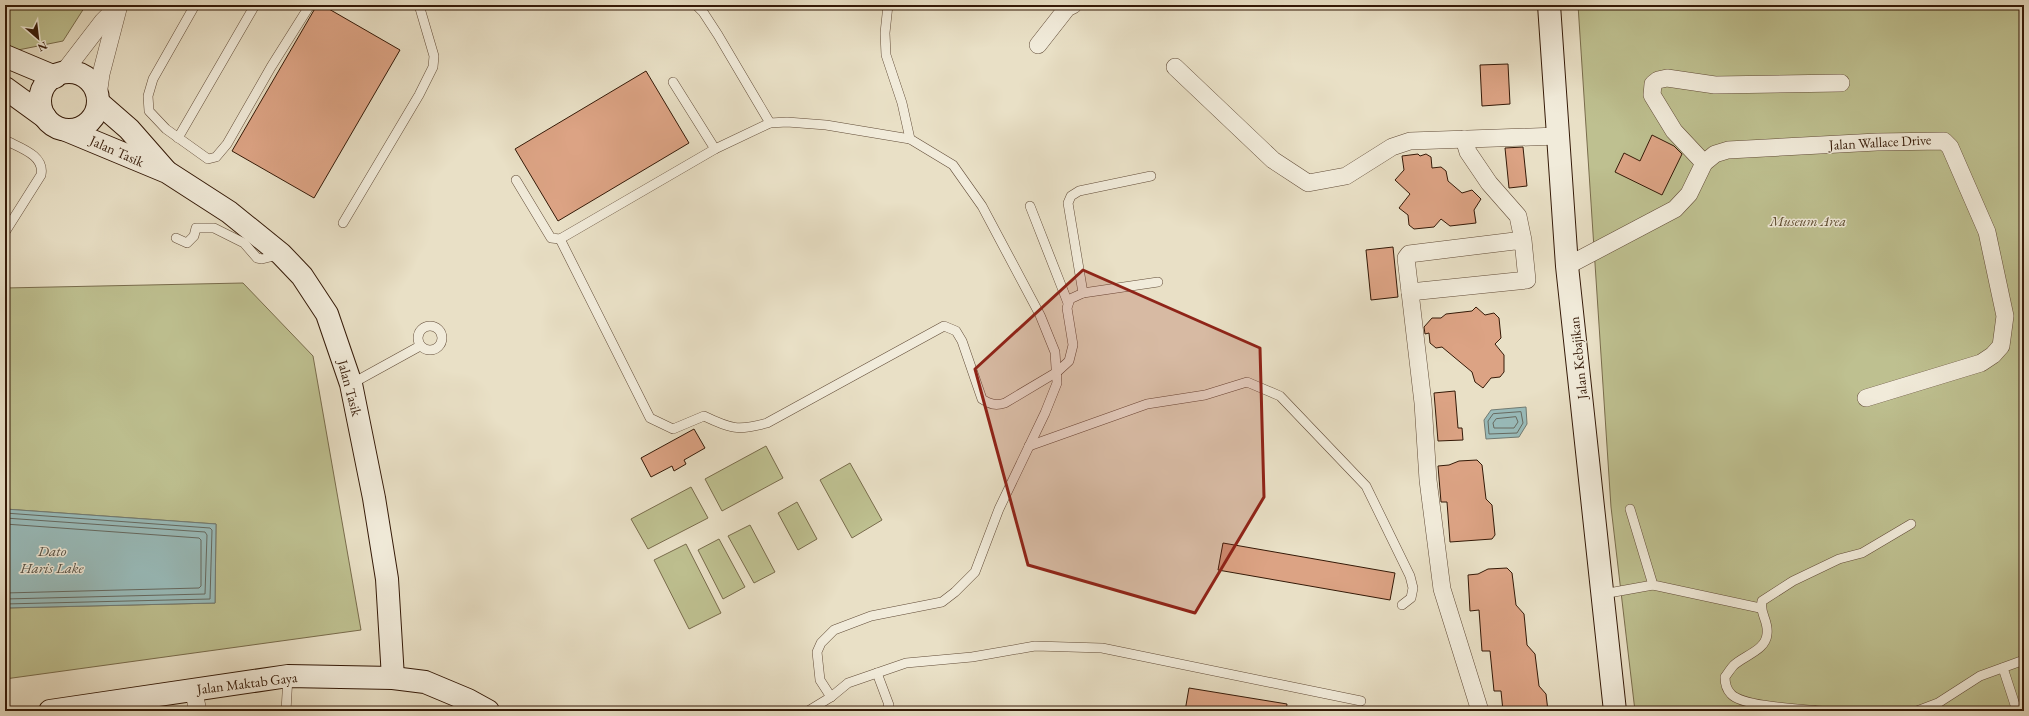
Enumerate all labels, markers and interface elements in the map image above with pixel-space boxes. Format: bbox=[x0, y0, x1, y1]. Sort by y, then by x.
north arrow bbox=[18, 18, 58, 58]
text: N bbox=[35, 39, 50, 55]
street label: Jalan Wallace Drive bbox=[1827, 130, 1932, 154]
street label: Jalan Tasik bbox=[86, 131, 147, 171]
park label: Museum Area bbox=[1769, 212, 1846, 230]
street label: Jalan Kebajikan bbox=[1565, 315, 1591, 401]
street label: Jalan Tasik bbox=[334, 357, 366, 419]
water label: Dato Haris Lake bbox=[19, 541, 85, 577]
street label: Jalan Maktab Gaya bbox=[195, 668, 299, 698]

